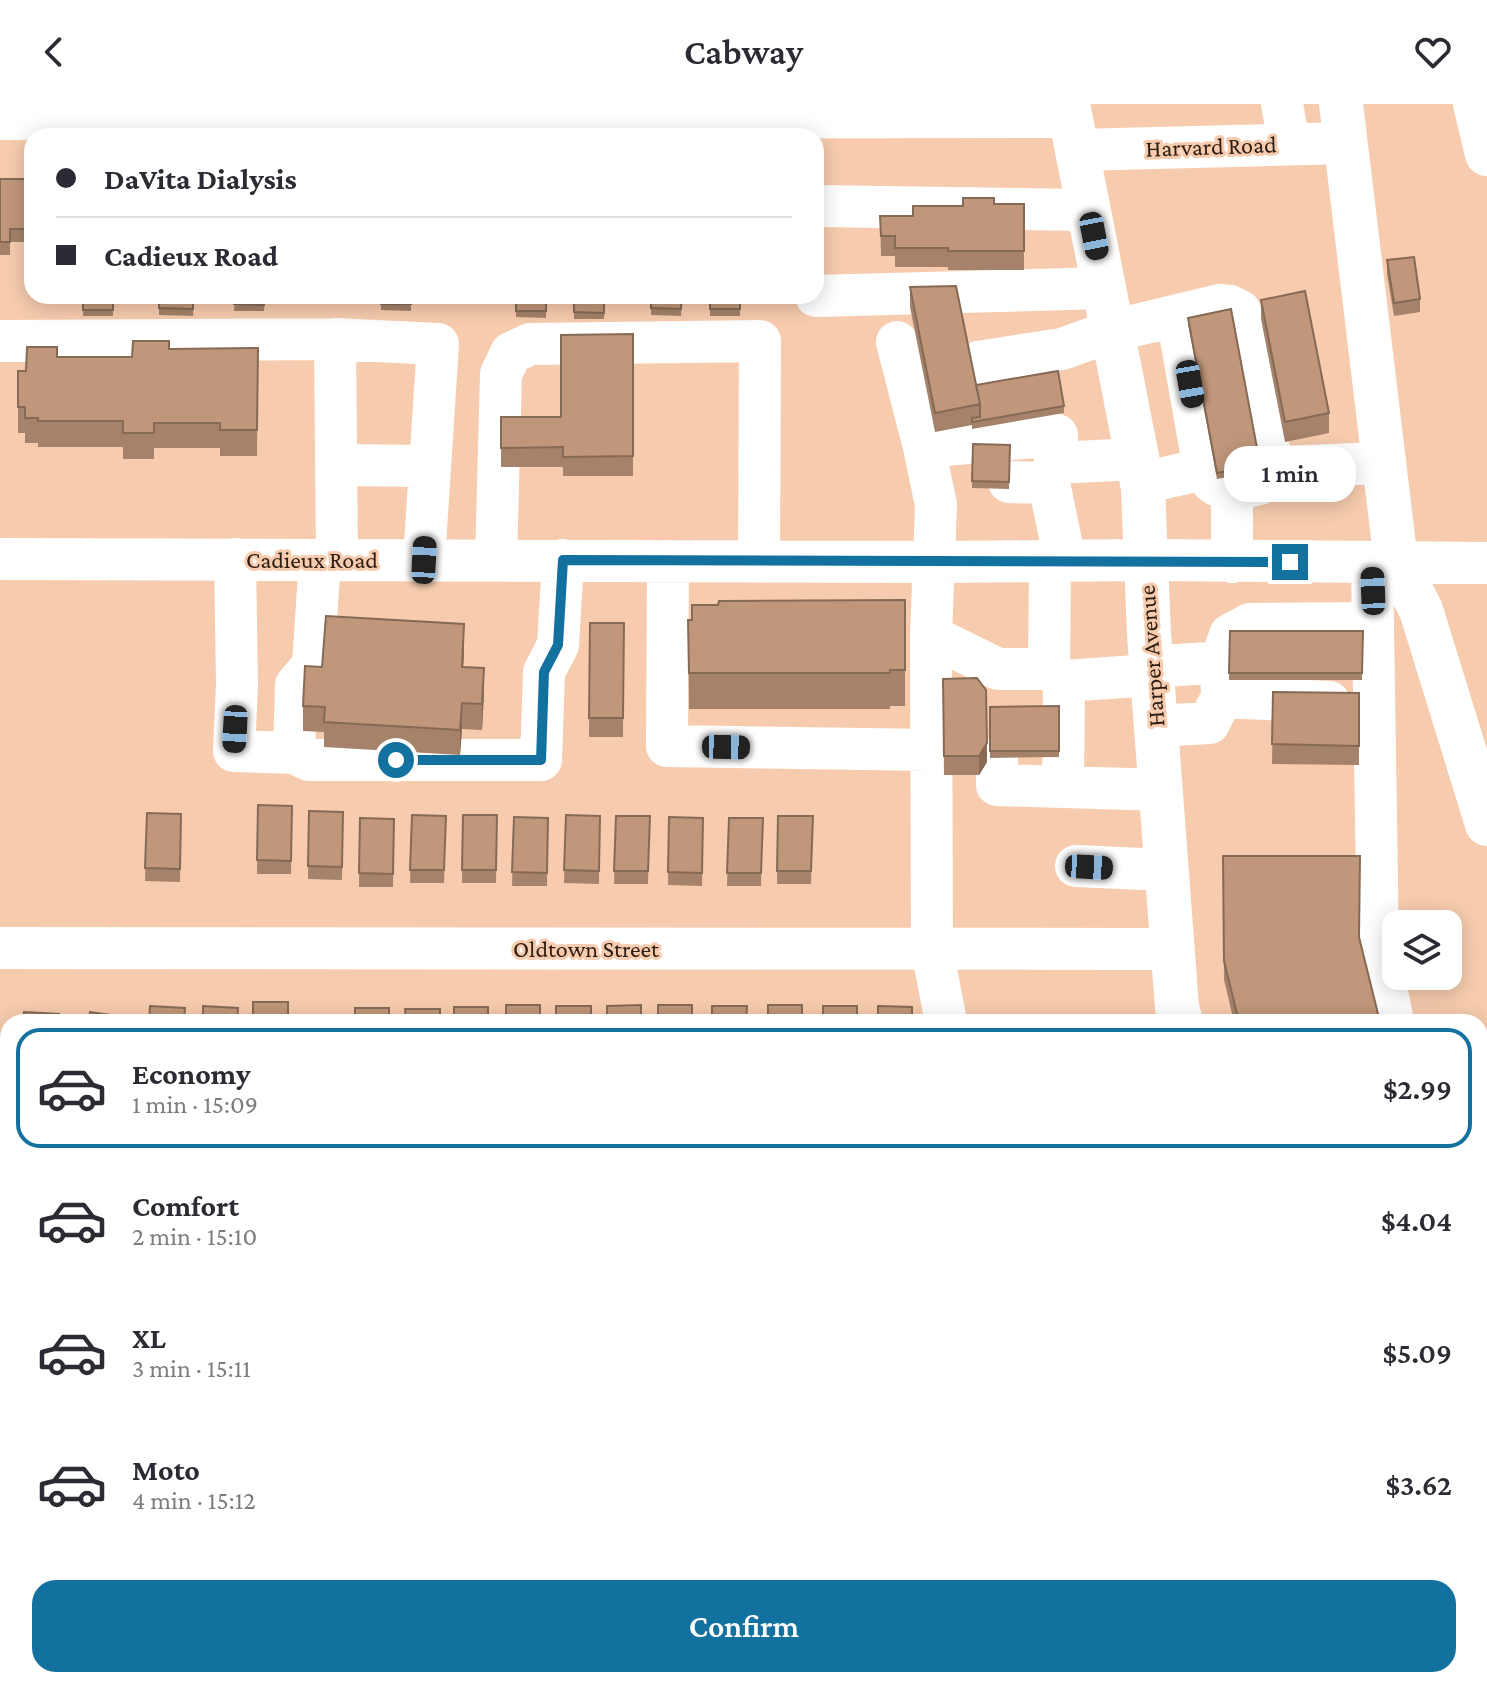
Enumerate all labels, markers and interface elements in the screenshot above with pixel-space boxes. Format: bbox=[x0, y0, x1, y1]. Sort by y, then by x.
icon: back bbox=[32, 30, 76, 74]
icon: heart bbox=[1411, 30, 1455, 74]
text: Cabway bbox=[684, 32, 803, 72]
street label: Harvard Road bbox=[1145, 130, 1277, 162]
text: DaVita Dialysis bbox=[104, 162, 297, 195]
car bbox=[1078, 210, 1110, 262]
text: Cadieux Road bbox=[104, 239, 278, 272]
car bbox=[1174, 358, 1206, 410]
callout: 1 min bbox=[1224, 446, 1356, 502]
text: 1 min bbox=[1261, 459, 1319, 488]
car bbox=[411, 535, 437, 585]
route end bbox=[1272, 544, 1308, 580]
street label: Cadieux Road bbox=[246, 546, 378, 573]
car bbox=[1360, 567, 1386, 615]
street label: Harper Avenue bbox=[1133, 584, 1169, 728]
car bbox=[222, 704, 248, 754]
car bbox=[702, 735, 750, 759]
route start bbox=[378, 742, 414, 778]
car bbox=[1064, 854, 1114, 880]
map controls bbox=[1382, 910, 1462, 990]
button: layers bbox=[1382, 910, 1462, 990]
street label: Oldtown Street bbox=[513, 935, 660, 962]
icon: car bbox=[36, 1052, 108, 1124]
text: Economy bbox=[132, 1057, 251, 1090]
text: $2.99 bbox=[1383, 1072, 1452, 1105]
text: 1 min · 15:09 bbox=[132, 1090, 258, 1119]
icon: car bbox=[36, 1184, 108, 1256]
text: Comfort bbox=[132, 1189, 239, 1222]
text: $4.04 bbox=[1381, 1204, 1452, 1237]
text: 2 min · 15:10 bbox=[132, 1222, 257, 1251]
icon: car bbox=[36, 1316, 108, 1388]
text: XL bbox=[132, 1321, 166, 1354]
text: $5.09 bbox=[1382, 1336, 1452, 1369]
text: 3 min · 15:11 bbox=[132, 1354, 251, 1383]
icon: car bbox=[36, 1448, 108, 1520]
text: Moto bbox=[132, 1453, 200, 1486]
text: $3.62 bbox=[1385, 1468, 1452, 1501]
text: 4 min · 15:12 bbox=[132, 1486, 256, 1515]
button: Confirm bbox=[32, 1580, 1456, 1672]

